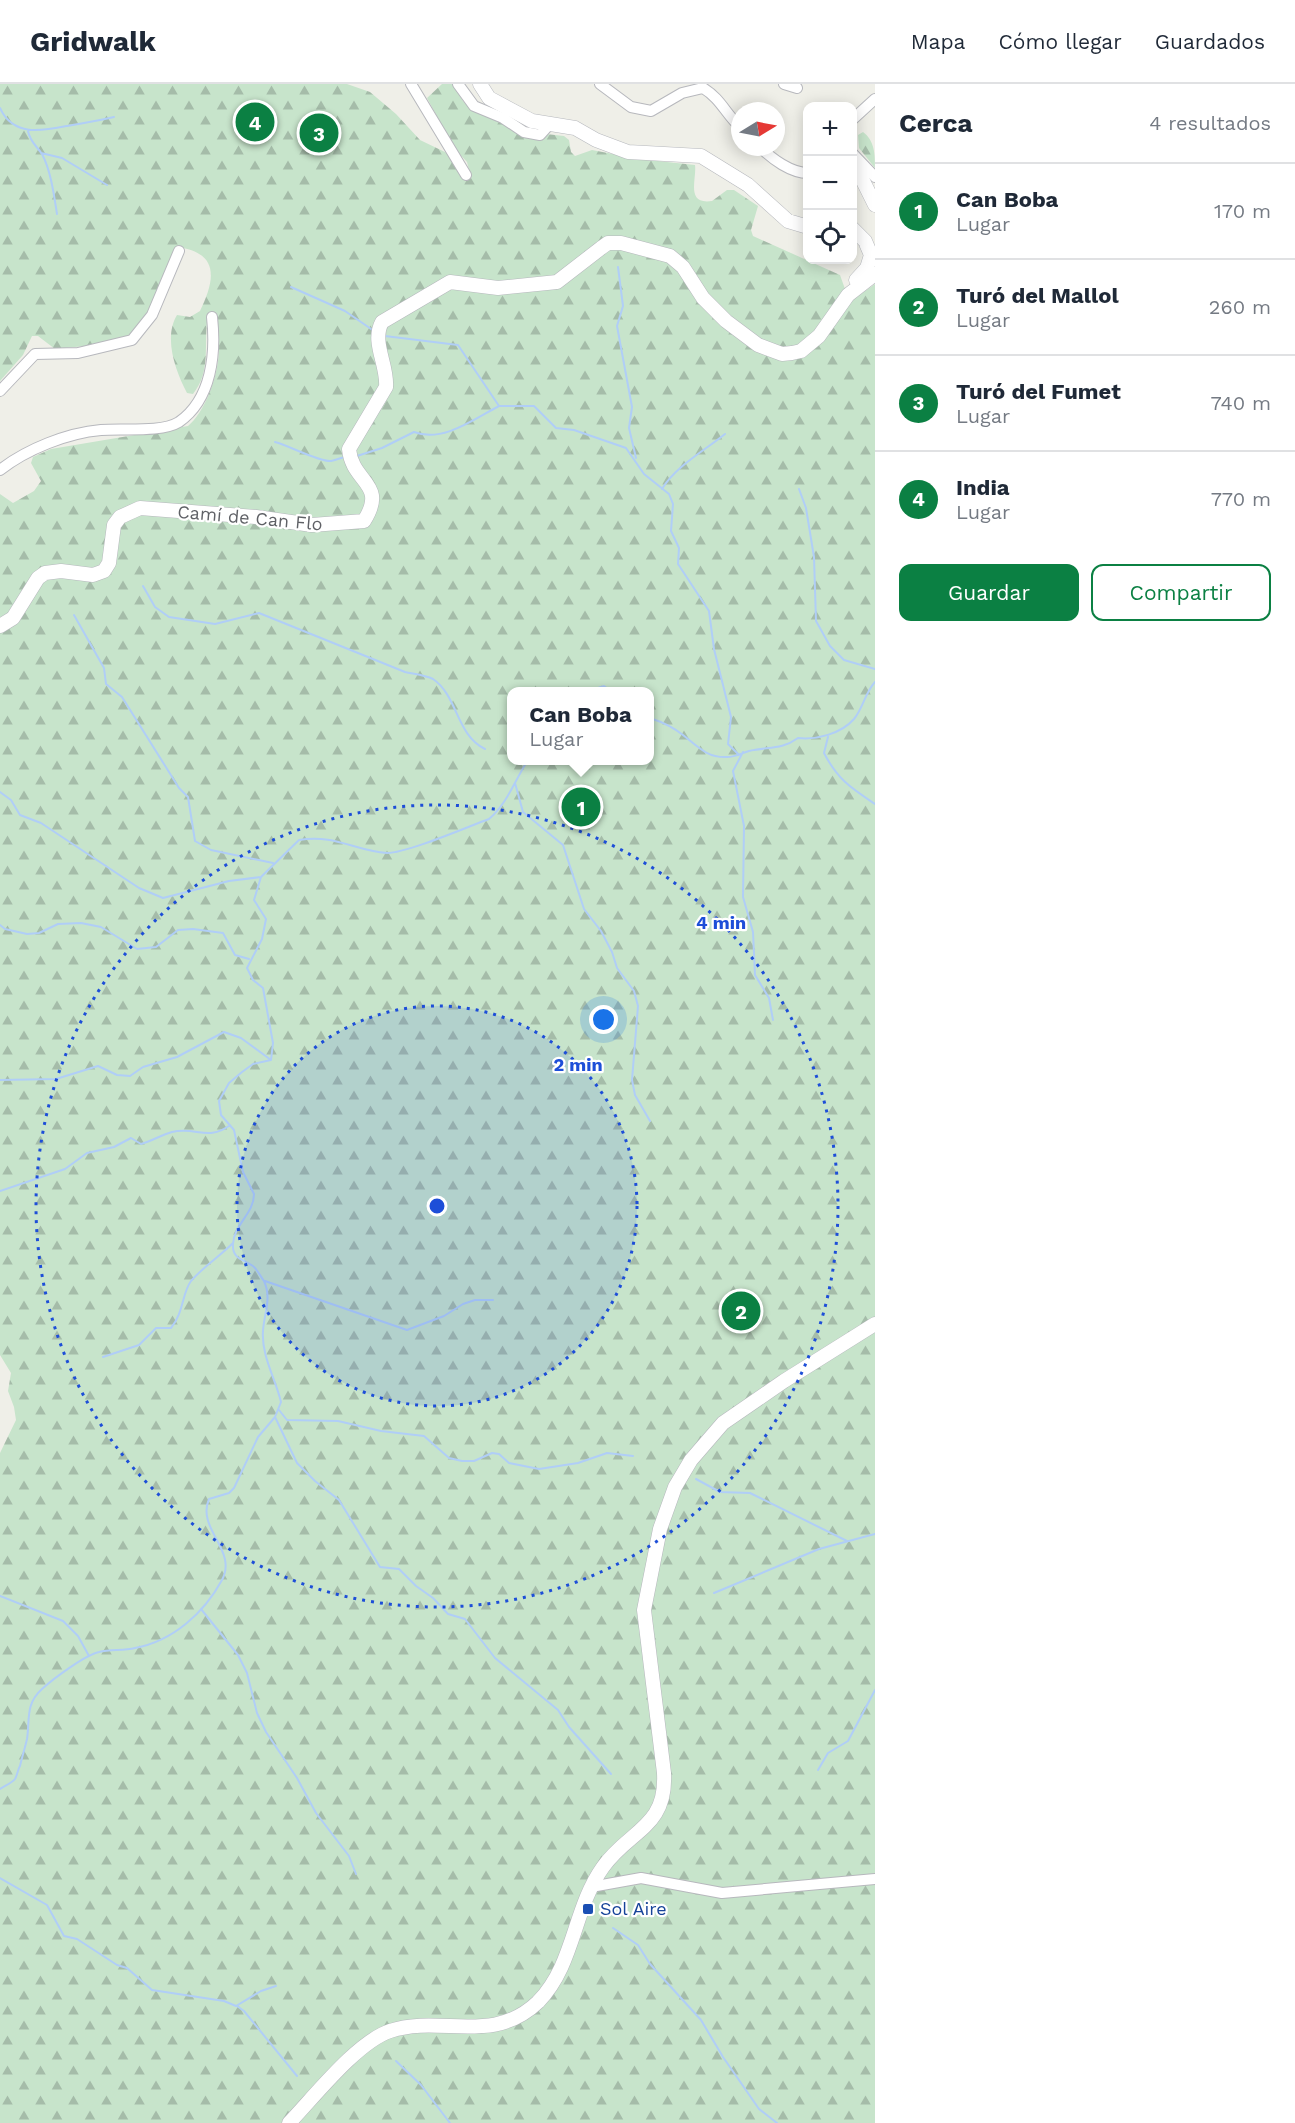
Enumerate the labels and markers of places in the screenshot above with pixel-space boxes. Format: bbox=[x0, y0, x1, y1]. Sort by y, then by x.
pin: 4 bbox=[236, 99, 274, 144]
pin: 3 bbox=[300, 110, 338, 156]
pin: 1 bbox=[562, 784, 600, 830]
centre of rings bbox=[427, 1196, 447, 1216]
pin: 2 bbox=[722, 1288, 760, 1334]
place label: Sol Aire bbox=[600, 1898, 667, 1919]
marker: Sol Aire bbox=[581, 1902, 595, 1916]

